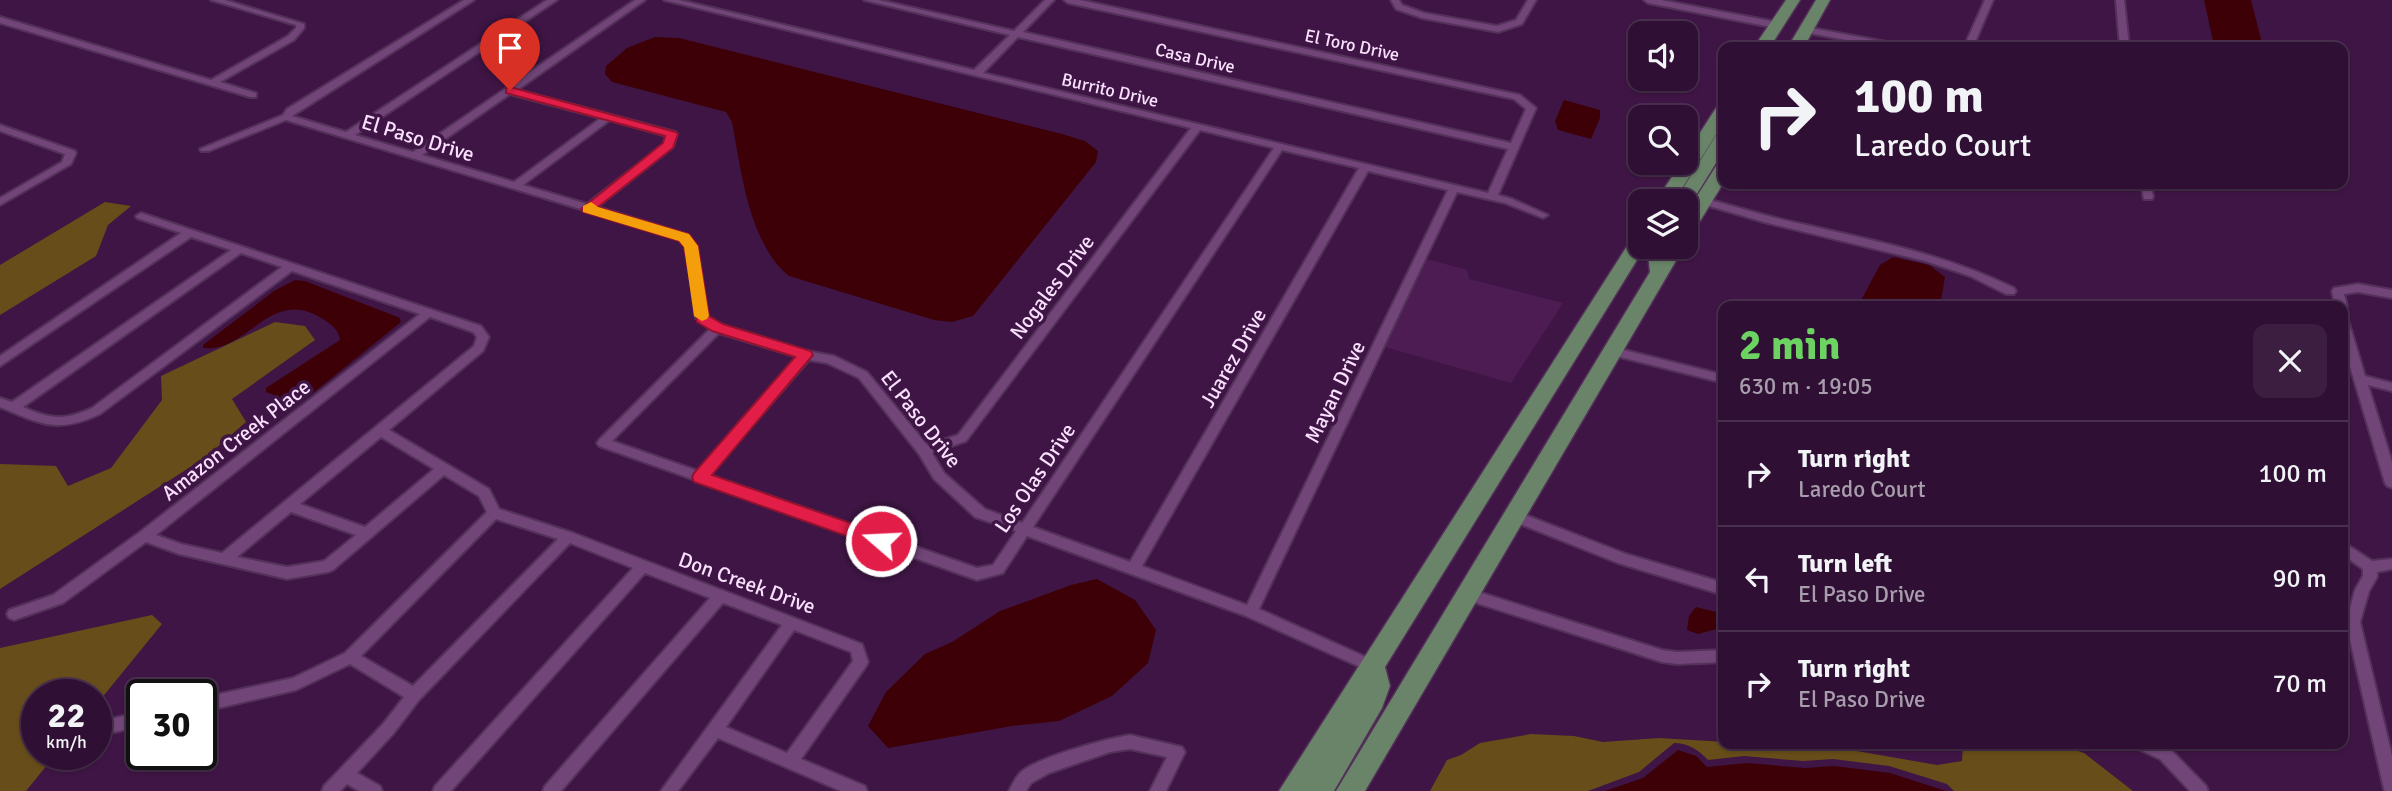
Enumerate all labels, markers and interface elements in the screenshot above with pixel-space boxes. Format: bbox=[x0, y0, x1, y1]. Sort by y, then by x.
pin bbox=[480, 18, 540, 90]
map controls bbox=[1628, 21, 1698, 259]
button: sound bbox=[1628, 21, 1698, 91]
street label: El Toro Drive bbox=[1303, 24, 1401, 66]
icon: arrive bbox=[491, 29, 529, 67]
street label: Casa Drive bbox=[1153, 38, 1237, 78]
text: 100 m bbox=[1854, 66, 1984, 126]
street label: Burrito Drive bbox=[1059, 68, 1161, 112]
icon: right bbox=[1739, 70, 1830, 161]
button: search bbox=[1628, 105, 1698, 175]
street label: El Paso Drive bbox=[359, 109, 477, 167]
text: Laredo Court bbox=[1854, 126, 2031, 165]
button: layers bbox=[1628, 189, 1698, 259]
street label: Nogales Drive bbox=[1004, 230, 1100, 344]
street label: Juarez Drive bbox=[1194, 304, 1272, 412]
text: 2 min bbox=[1739, 320, 1840, 371]
button: close bbox=[2253, 324, 2327, 398]
street label: Mayan Drive bbox=[1299, 337, 1371, 447]
street label: El Paso Drive bbox=[875, 365, 967, 473]
text: 630 m · 19:05 bbox=[1739, 372, 1873, 401]
street label: Amazon Creek Place bbox=[156, 374, 316, 506]
street label: Los Olas Drive bbox=[989, 418, 1081, 538]
text: Turn right bbox=[1798, 443, 1910, 475]
icon: right bbox=[1739, 455, 1777, 493]
text: 100 m bbox=[2258, 458, 2327, 490]
text: Laredo Court bbox=[1798, 475, 1925, 504]
position arrow bbox=[844, 504, 918, 578]
street label: Don Creek Drive bbox=[675, 546, 819, 620]
text: Turn left bbox=[1798, 548, 1892, 580]
icon: left bbox=[1739, 560, 1777, 598]
text: 90 m bbox=[2272, 563, 2327, 595]
text: El Paso Drive bbox=[1798, 580, 1926, 609]
text: Turn right bbox=[1798, 653, 1910, 685]
icon: right bbox=[1739, 665, 1777, 703]
text: 70 m bbox=[2272, 668, 2327, 700]
speed limit sign: 30 bbox=[126, 679, 217, 770]
text: El Paso Drive bbox=[1798, 685, 1926, 714]
text: 22 bbox=[48, 694, 85, 737]
text: km/h bbox=[46, 731, 87, 753]

